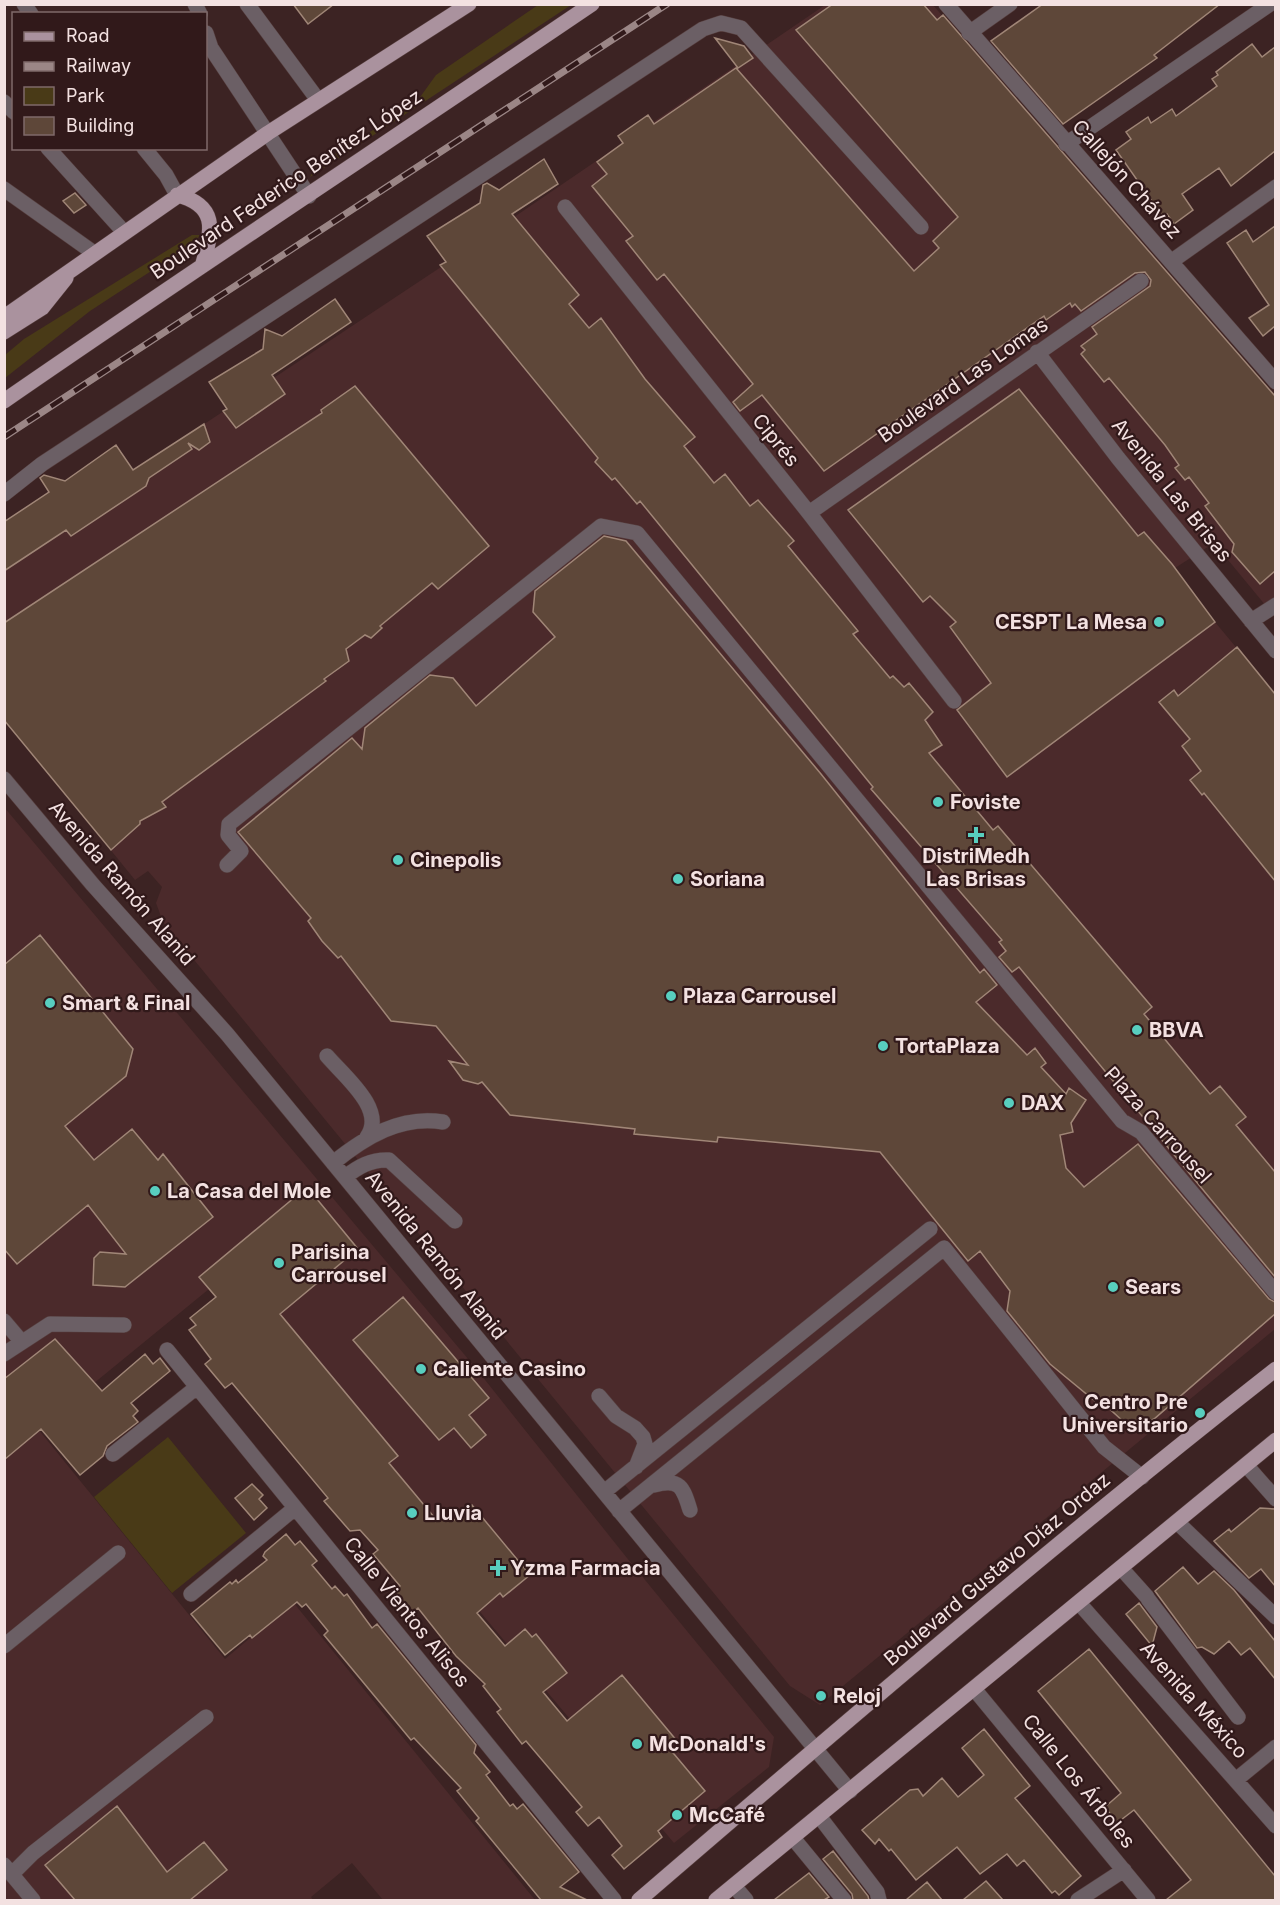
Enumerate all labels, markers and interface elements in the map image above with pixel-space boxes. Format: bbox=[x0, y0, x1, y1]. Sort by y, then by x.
legend bbox=[12, 12, 207, 150]
text: Road bbox=[66, 25, 109, 46]
text: Railway bbox=[66, 55, 131, 76]
street label: Boulevard Federico Benítez López bbox=[146, 84, 426, 284]
text: Park bbox=[66, 85, 105, 106]
street label: Callejón Chávez bbox=[1067, 114, 1187, 244]
text: Building bbox=[66, 115, 134, 136]
street label: Boulevard Las Lomas bbox=[873, 312, 1053, 448]
street label: Ciprés bbox=[747, 409, 805, 471]
street label: Avenida Las Brisas bbox=[1107, 413, 1237, 567]
place label: CESPT La Mesa bbox=[995, 610, 1147, 634]
marker: CESPT La Mesa bbox=[1152, 615, 1166, 629]
place label: Foviste bbox=[950, 790, 1021, 814]
marker: Foviste bbox=[931, 795, 945, 809]
street label: Avenida Ramón Alanid bbox=[44, 796, 200, 970]
marker: DistriMedh Las Brisas bbox=[969, 828, 983, 842]
place label: DistriMedh Las Brisas bbox=[922, 844, 1030, 891]
place label: Cinepolis bbox=[410, 848, 502, 872]
marker: Cinepolis bbox=[391, 853, 405, 867]
place label: Soriana bbox=[690, 867, 765, 891]
marker: Soriana bbox=[671, 872, 685, 886]
place label: Plaza Carrousel bbox=[683, 984, 836, 1008]
marker: Plaza Carrousel bbox=[664, 989, 678, 1003]
place label: Smart & Final bbox=[62, 991, 190, 1015]
marker: Smart & Final bbox=[43, 996, 57, 1010]
place label: BBVA bbox=[1149, 1018, 1204, 1042]
marker: BBVA bbox=[1130, 1023, 1144, 1037]
place label: TortaPlaza bbox=[895, 1034, 1000, 1058]
marker: TortaPlaza bbox=[876, 1039, 890, 1053]
street label: Plaza Carrousel bbox=[1099, 1062, 1217, 1188]
place label: DAX bbox=[1021, 1091, 1065, 1115]
marker: DAX bbox=[1002, 1096, 1016, 1110]
street label: Avenida Ramón Alanid bbox=[360, 1166, 512, 1344]
place label: La Casa del Mole bbox=[167, 1179, 332, 1203]
marker: La Casa del Mole bbox=[148, 1184, 162, 1198]
place label: Parisina Carrousel bbox=[291, 1240, 387, 1287]
marker: Parisina Carrousel bbox=[272, 1256, 286, 1270]
place label: Sears bbox=[1125, 1275, 1181, 1299]
marker: Sears bbox=[1106, 1280, 1120, 1294]
place label: Caliente Casino bbox=[433, 1357, 586, 1381]
marker: Caliente Casino bbox=[414, 1362, 428, 1376]
place label: Centro Pre Universitario bbox=[1062, 1390, 1188, 1437]
marker: Centro Pre Universitario bbox=[1193, 1406, 1207, 1420]
street label: Boulevard Gustavo Díaz Ordaz bbox=[879, 1467, 1115, 1671]
place label: Lluvia bbox=[424, 1501, 482, 1525]
marker: Lluvia bbox=[405, 1506, 419, 1520]
street label: Calle Vientos Alisos bbox=[339, 1532, 475, 1692]
place label: Yzma Farmacia bbox=[510, 1556, 661, 1580]
marker: Yzma Farmacia bbox=[491, 1561, 505, 1575]
street label: Avenida México bbox=[1135, 1637, 1253, 1763]
place label: Reloj bbox=[833, 1684, 881, 1708]
marker: Reloj bbox=[814, 1689, 828, 1703]
street label: Calle Los Árboles bbox=[1018, 1709, 1141, 1853]
place label: McDonald's bbox=[649, 1732, 766, 1756]
marker: McDonald's bbox=[630, 1737, 644, 1751]
place label: McCafé bbox=[689, 1803, 765, 1827]
marker: McCafé bbox=[670, 1808, 684, 1822]

